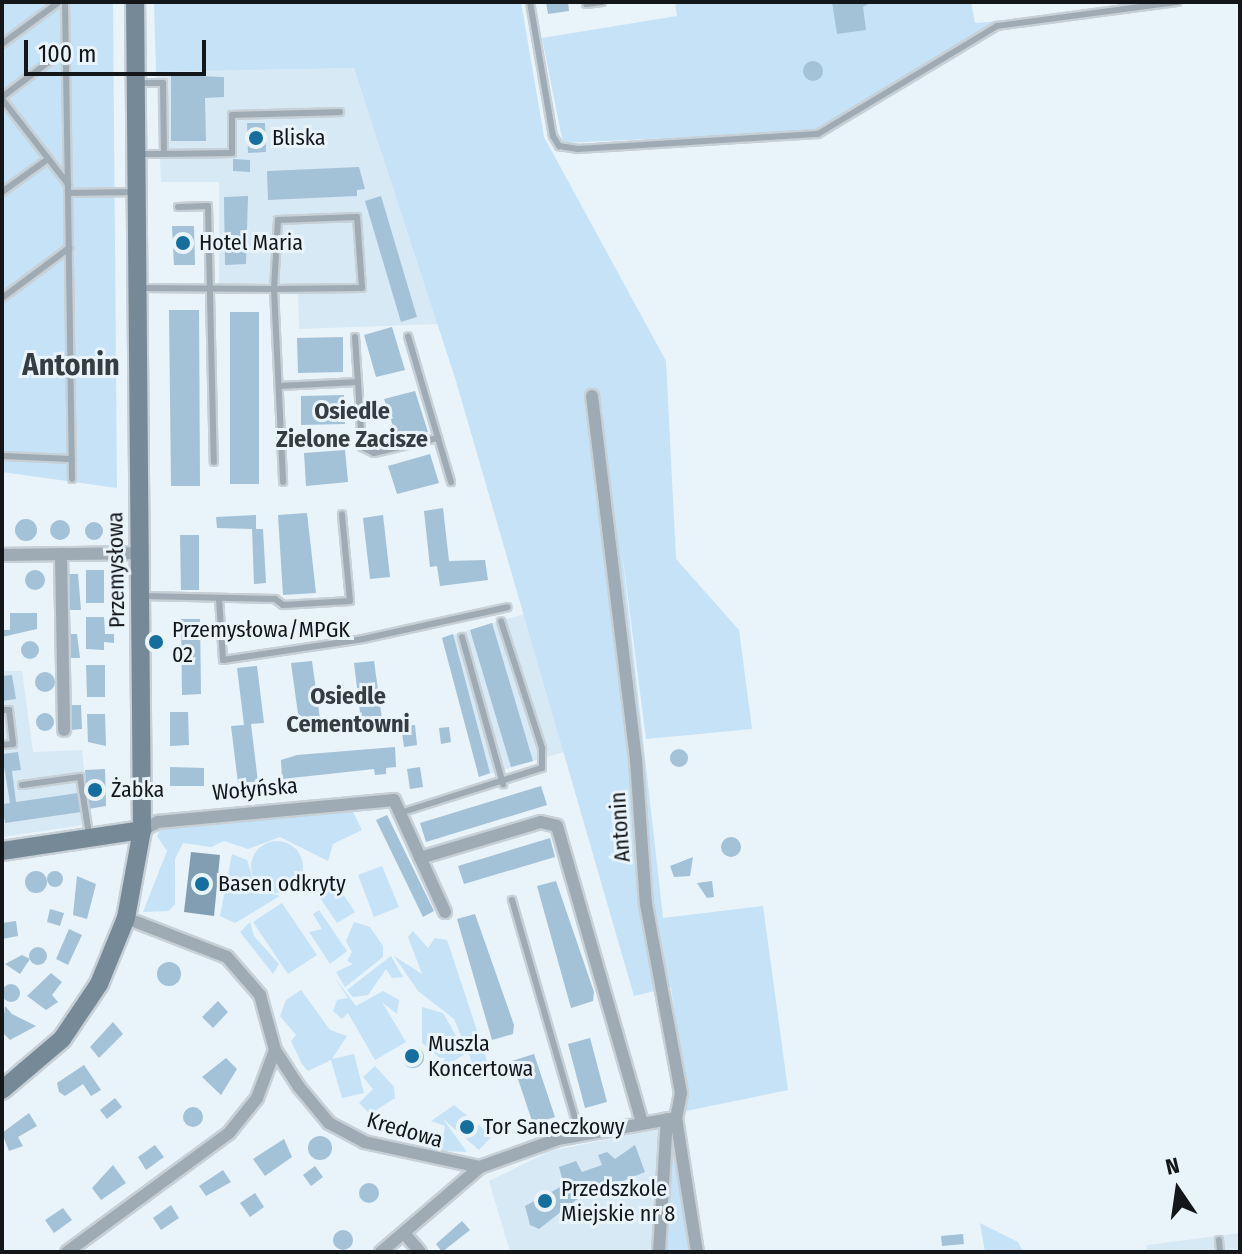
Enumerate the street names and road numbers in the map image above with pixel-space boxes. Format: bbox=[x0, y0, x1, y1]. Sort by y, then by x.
street label: Przemysłowa bbox=[102, 512, 130, 628]
street label: Wołyńska bbox=[211, 772, 299, 806]
street label: Antonin bbox=[604, 791, 636, 863]
street label: Kredowa bbox=[364, 1107, 446, 1153]

